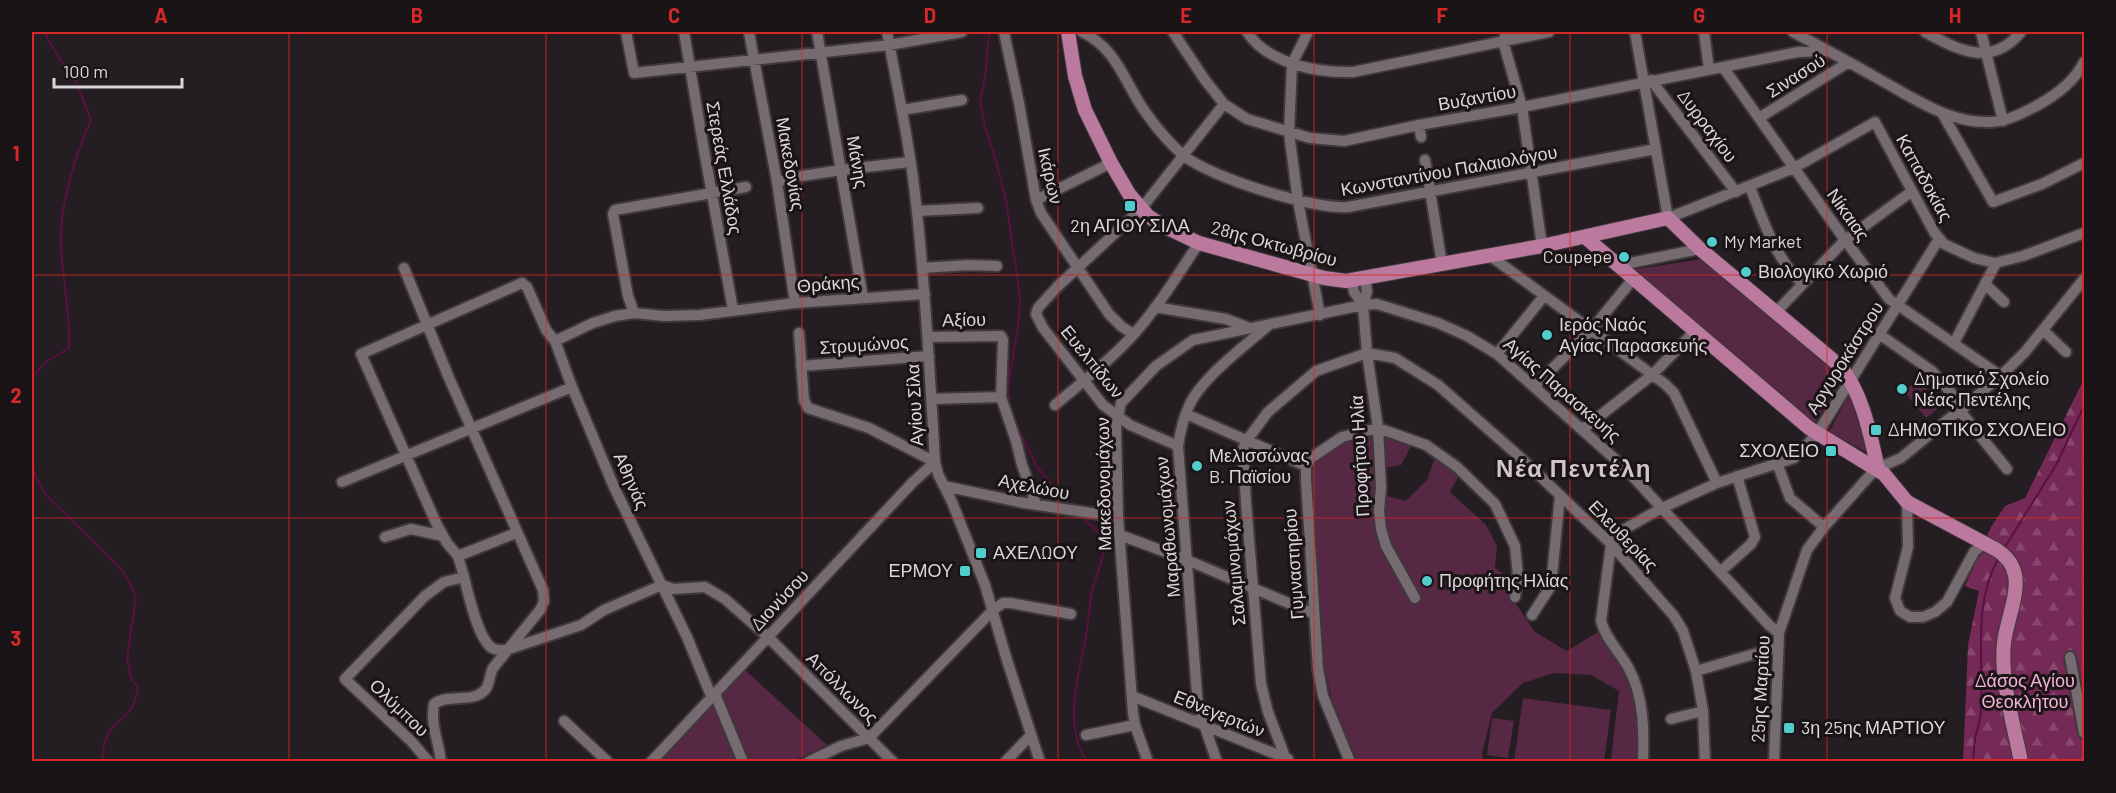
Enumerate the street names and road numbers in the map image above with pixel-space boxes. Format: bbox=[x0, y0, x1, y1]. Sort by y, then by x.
street label: Σινασού bbox=[1762, 48, 1829, 102]
street label: Βυζαντίου bbox=[1436, 79, 1518, 115]
street label: Δυρραχίου bbox=[1673, 85, 1742, 166]
street label: Στερεάς Ελλάδος bbox=[702, 99, 748, 237]
street label: Μακεδονίας bbox=[772, 115, 810, 213]
street label: Καπαδοκίας bbox=[1892, 130, 1958, 225]
street label: Μάνης bbox=[843, 134, 873, 190]
street label: Κωνσταντίνου Παλαιολόγου bbox=[1339, 140, 1559, 200]
street label: Ικάρων bbox=[1034, 145, 1068, 206]
street label: Νίκαιας bbox=[1823, 184, 1875, 245]
street label: 28ης Οκτωβρίου bbox=[1209, 216, 1340, 270]
street label: Θράκης bbox=[796, 269, 860, 297]
street label: Αργυροκάστρου bbox=[1801, 297, 1888, 418]
street label: Αξίου bbox=[942, 308, 986, 330]
street label: Ευελπίδων bbox=[1057, 320, 1129, 402]
street label: Στρυμώνος bbox=[819, 330, 909, 358]
street label: Αγίας Παρασκευής bbox=[1500, 332, 1626, 446]
street label: Αγίου Σίλα bbox=[901, 363, 927, 447]
street label: Προφήτου Ηλία bbox=[1345, 395, 1373, 517]
street label: Μακεδονομάχων bbox=[1091, 417, 1115, 551]
street label: Αθηνάς bbox=[610, 449, 654, 513]
street label: Μαραθωνομάχων bbox=[1150, 456, 1184, 598]
street label: Αχελώου bbox=[997, 468, 1072, 504]
street label: Ελευθερίας bbox=[1584, 495, 1663, 576]
street label: Σαλαμινομάχων bbox=[1217, 499, 1249, 627]
street label: Γυμναστηρίου bbox=[1278, 508, 1308, 620]
street label: Διονύσου bbox=[746, 564, 813, 634]
street label: 25ης Μαρτίου bbox=[1746, 635, 1774, 743]
street label: Απόλλωνος bbox=[802, 647, 884, 728]
street label: Ολύμπου bbox=[366, 674, 434, 741]
street label: Εθνεγερτών bbox=[1171, 685, 1268, 741]

